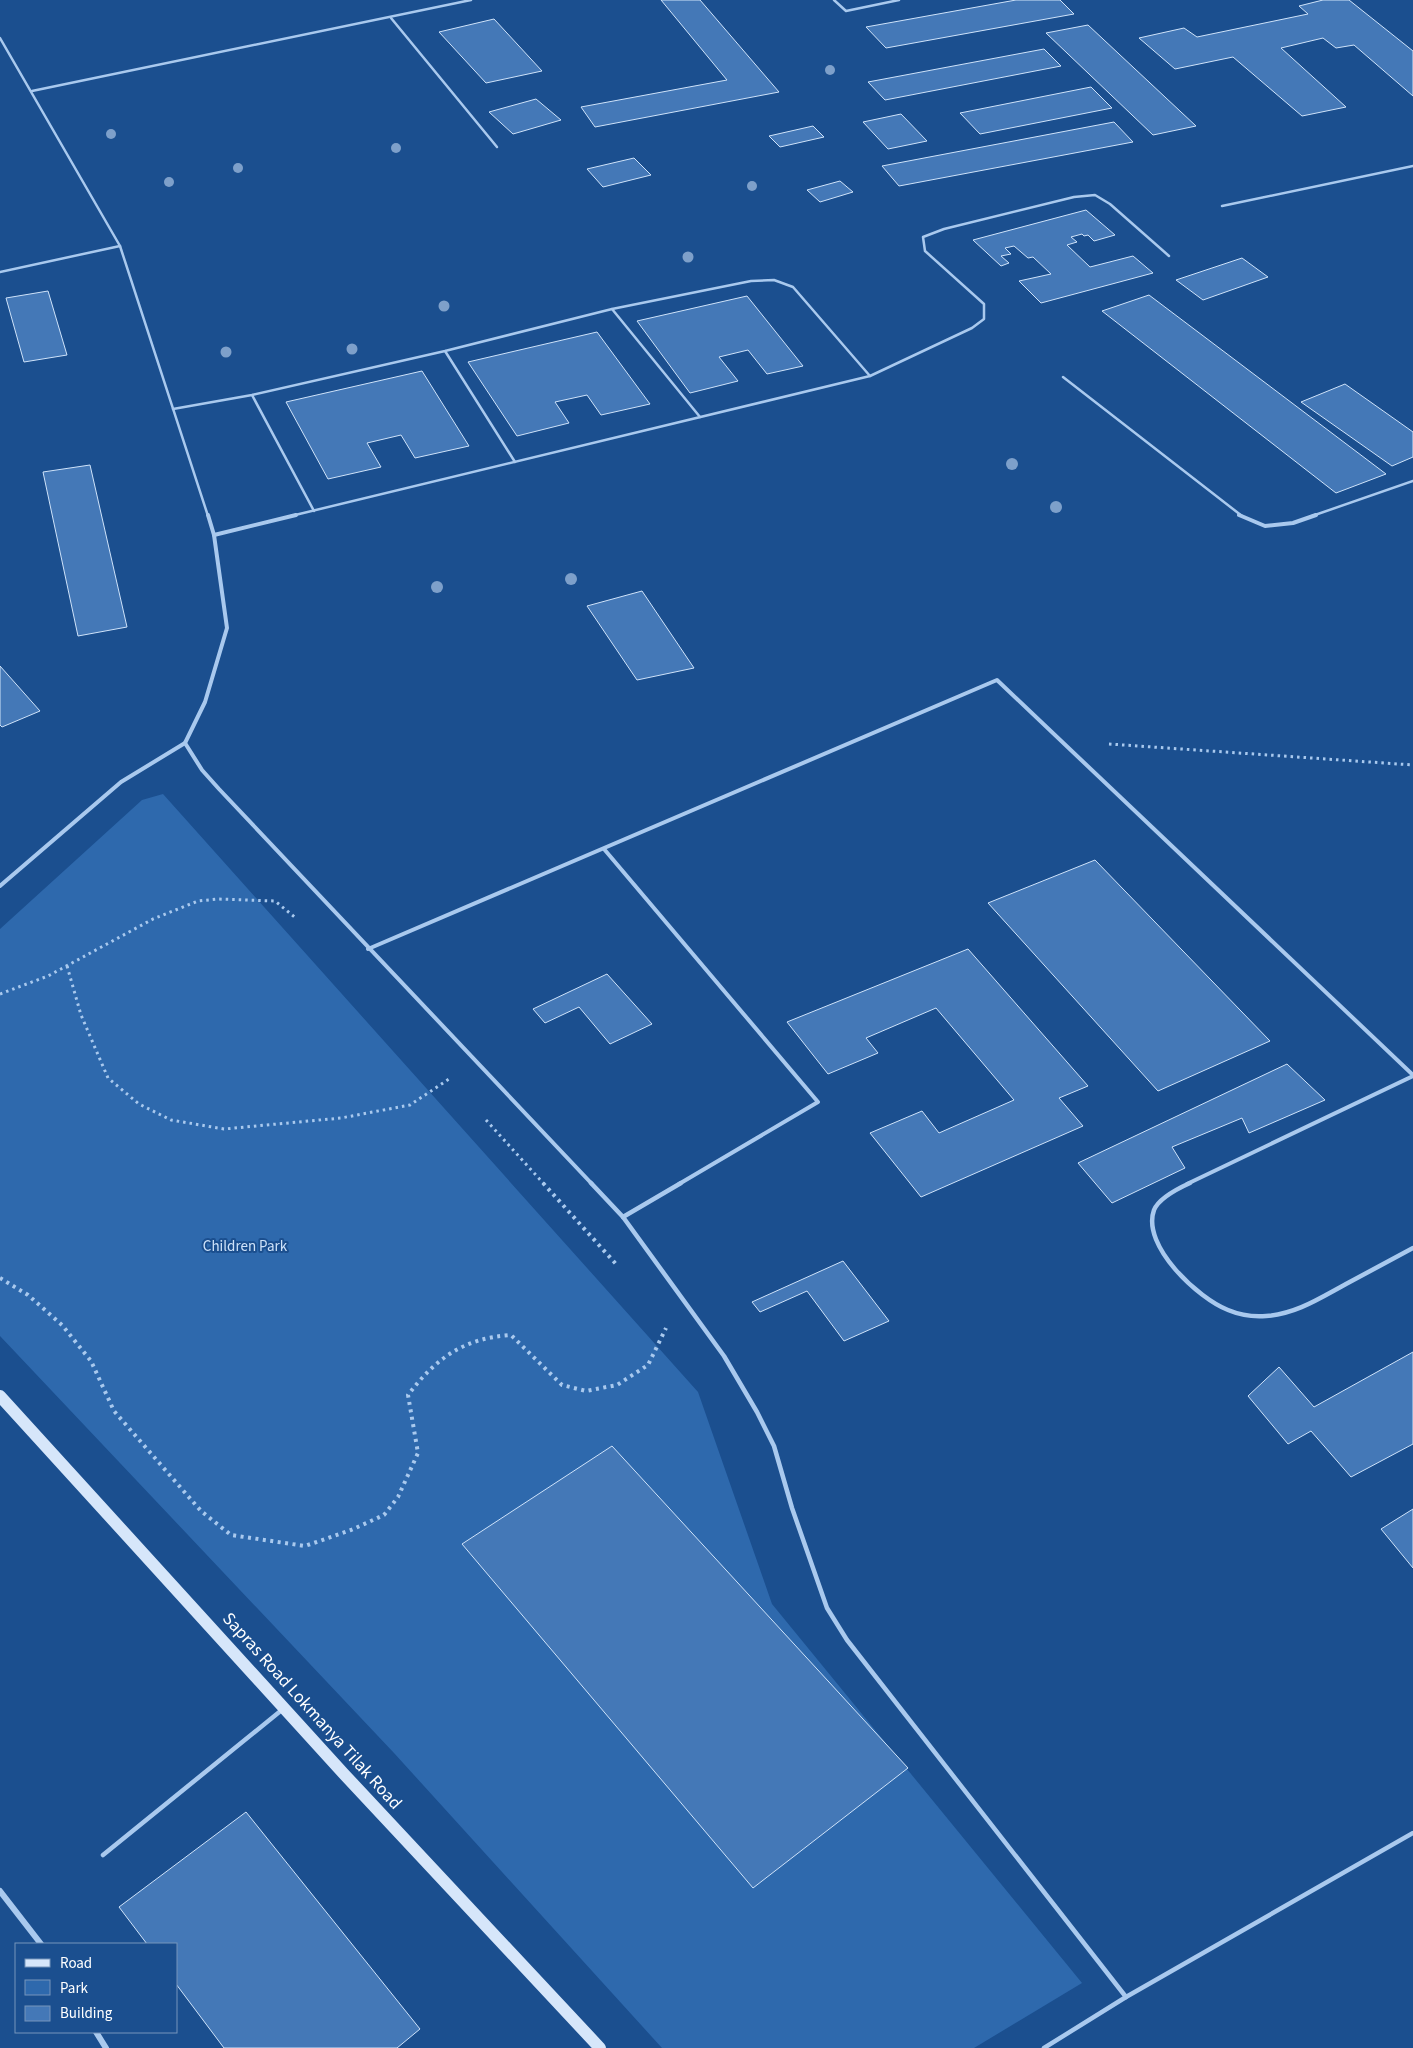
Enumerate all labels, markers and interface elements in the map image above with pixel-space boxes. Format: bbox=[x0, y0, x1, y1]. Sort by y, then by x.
park label: Children Park bbox=[203, 1236, 288, 1257]
street label: Sapras Road Lokmanya Tilak Road bbox=[217, 1607, 407, 1815]
legend bbox=[15, 1943, 178, 2033]
text: Road bbox=[60, 1953, 92, 1974]
text: Park bbox=[60, 1978, 89, 1999]
text: Building bbox=[60, 2003, 113, 2024]

